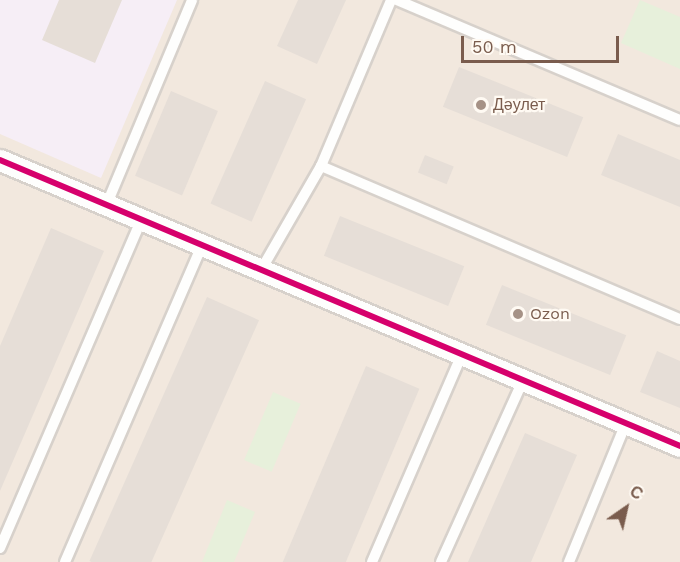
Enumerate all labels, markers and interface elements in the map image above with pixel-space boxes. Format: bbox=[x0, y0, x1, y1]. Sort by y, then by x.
scale bar bbox=[464, 24, 622, 62]
text: 50 m bbox=[472, 36, 517, 57]
place label: Дәулет bbox=[493, 95, 545, 115]
marker: Дәулет bbox=[474, 98, 488, 112]
place label: Ozon bbox=[530, 304, 570, 324]
marker: Ozon bbox=[511, 307, 525, 321]
north arrow bbox=[596, 478, 656, 538]
text: С bbox=[626, 482, 646, 504]

